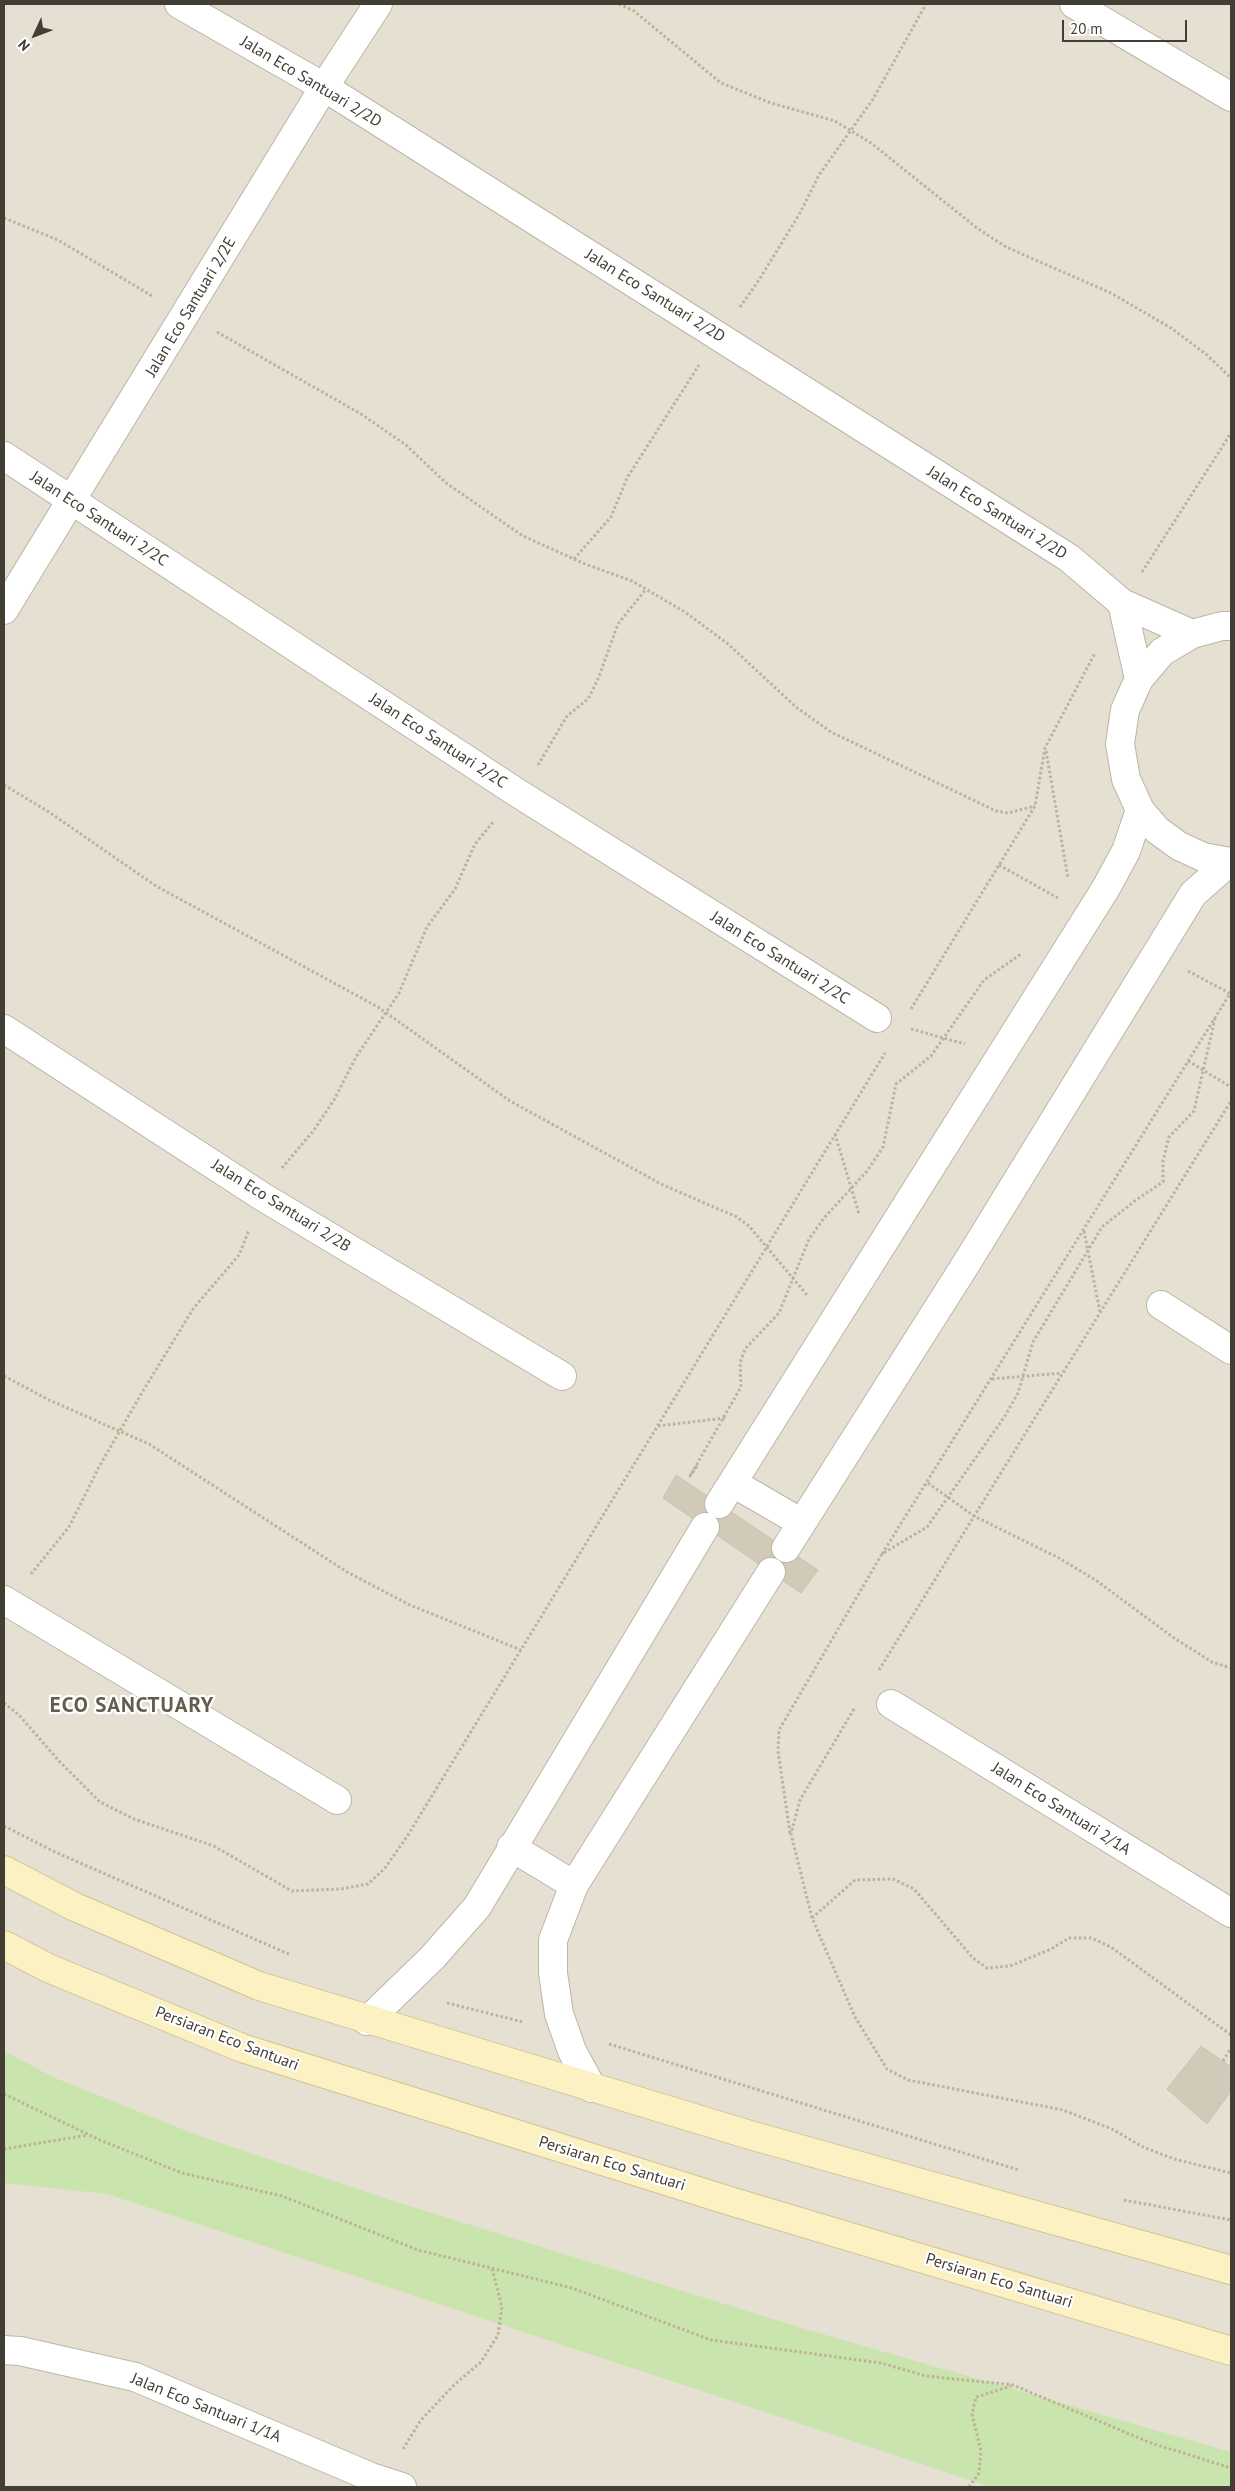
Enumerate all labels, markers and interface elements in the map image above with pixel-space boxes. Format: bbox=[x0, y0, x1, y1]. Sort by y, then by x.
north arrow bbox=[10, 10, 60, 60]
scale bar bbox=[1065, 10, 1190, 42]
text: 20 m bbox=[1070, 19, 1103, 38]
street label: Jalan Eco Santuari 2/2D bbox=[237, 32, 385, 132]
text: N bbox=[14, 36, 34, 55]
street label: Jalan Eco Santuari 2/2E bbox=[142, 234, 240, 380]
street label: Jalan Eco Santuari 2/2D bbox=[582, 245, 728, 347]
street label: Jalan Eco Santuari 2/2D bbox=[924, 462, 1070, 564]
street label: Jalan Eco Santuari 2/2C bbox=[27, 467, 171, 571]
street label: Jalan Eco Santuari 2/2C bbox=[366, 689, 510, 793]
street label: Jalan Eco Santuari 2/2C bbox=[707, 907, 853, 1009]
street label: Jalan Eco Santuari 2/2B bbox=[208, 1155, 354, 1257]
district label: ECO SANCTUARY bbox=[48, 1693, 216, 1719]
street label: Jalan Eco Santuari 2/1A bbox=[988, 1758, 1134, 1860]
street label: Persiaran Eco Santuari bbox=[152, 2003, 302, 2075]
street label: Persiaran Eco Santuari bbox=[536, 2133, 688, 2195]
street label: Persiaran Eco Santuari bbox=[923, 2250, 1075, 2312]
street label: Jalan Eco Santuari 1/1A bbox=[128, 2369, 284, 2447]

